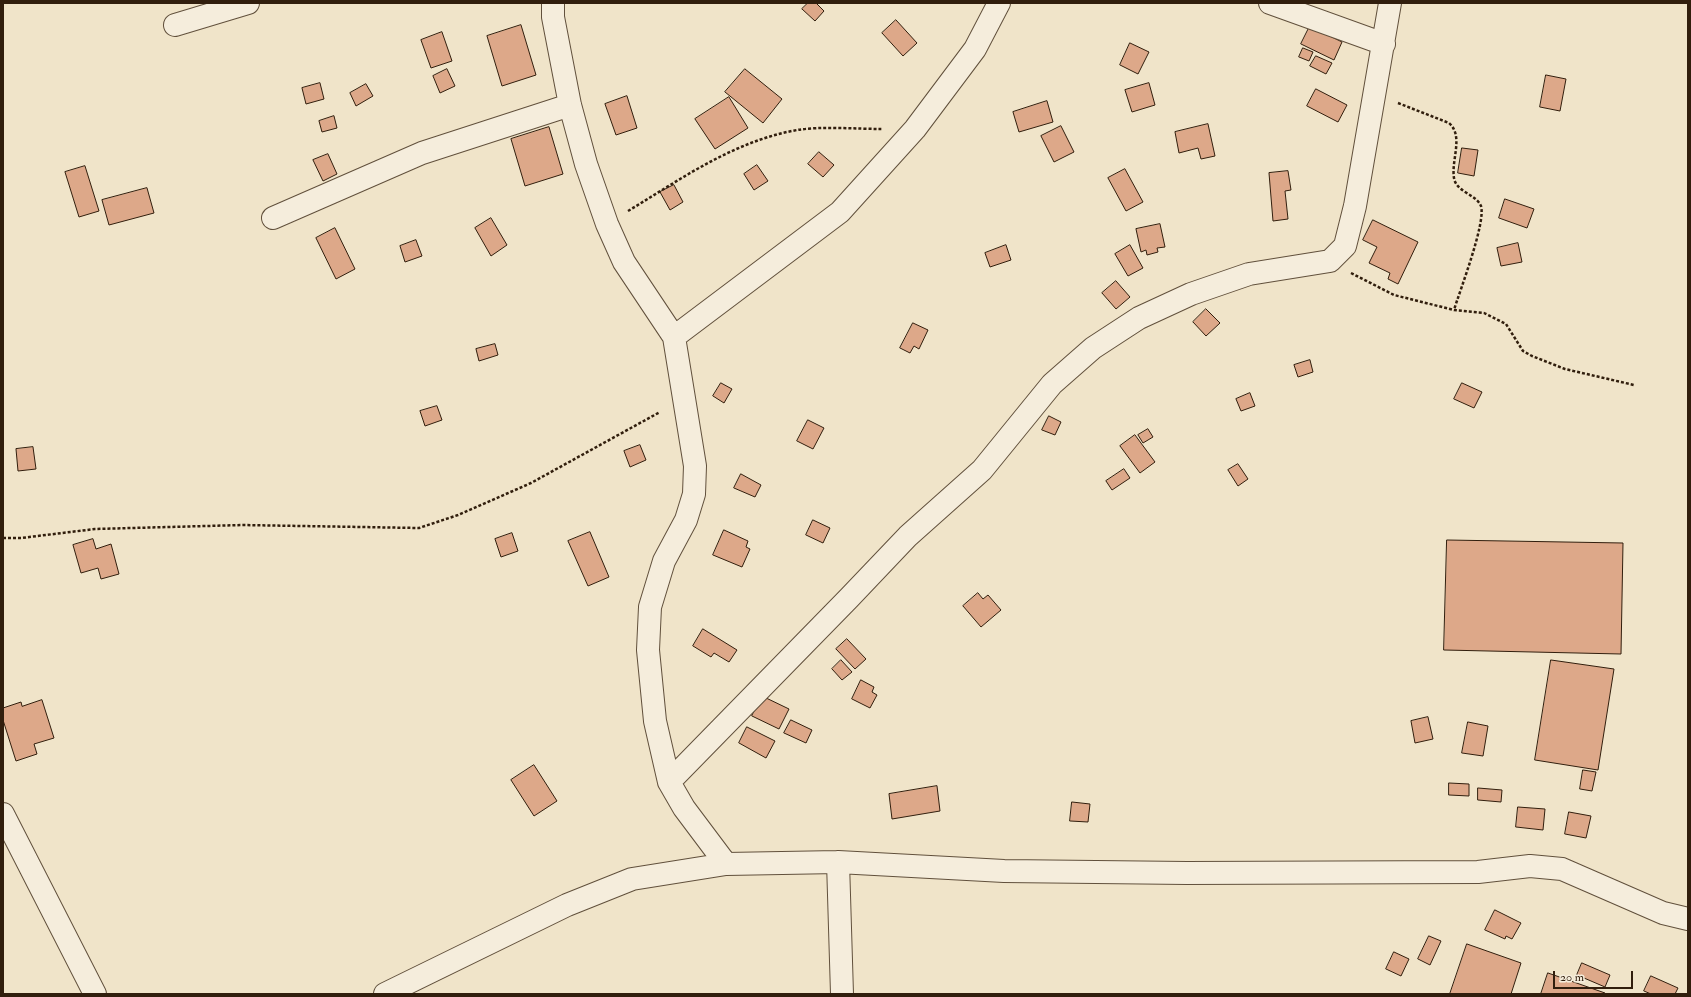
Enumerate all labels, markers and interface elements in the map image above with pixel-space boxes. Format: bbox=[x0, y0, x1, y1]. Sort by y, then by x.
scale bar bbox=[1555, 963, 1635, 989]
text: 20 m bbox=[1560, 970, 1584, 985]

